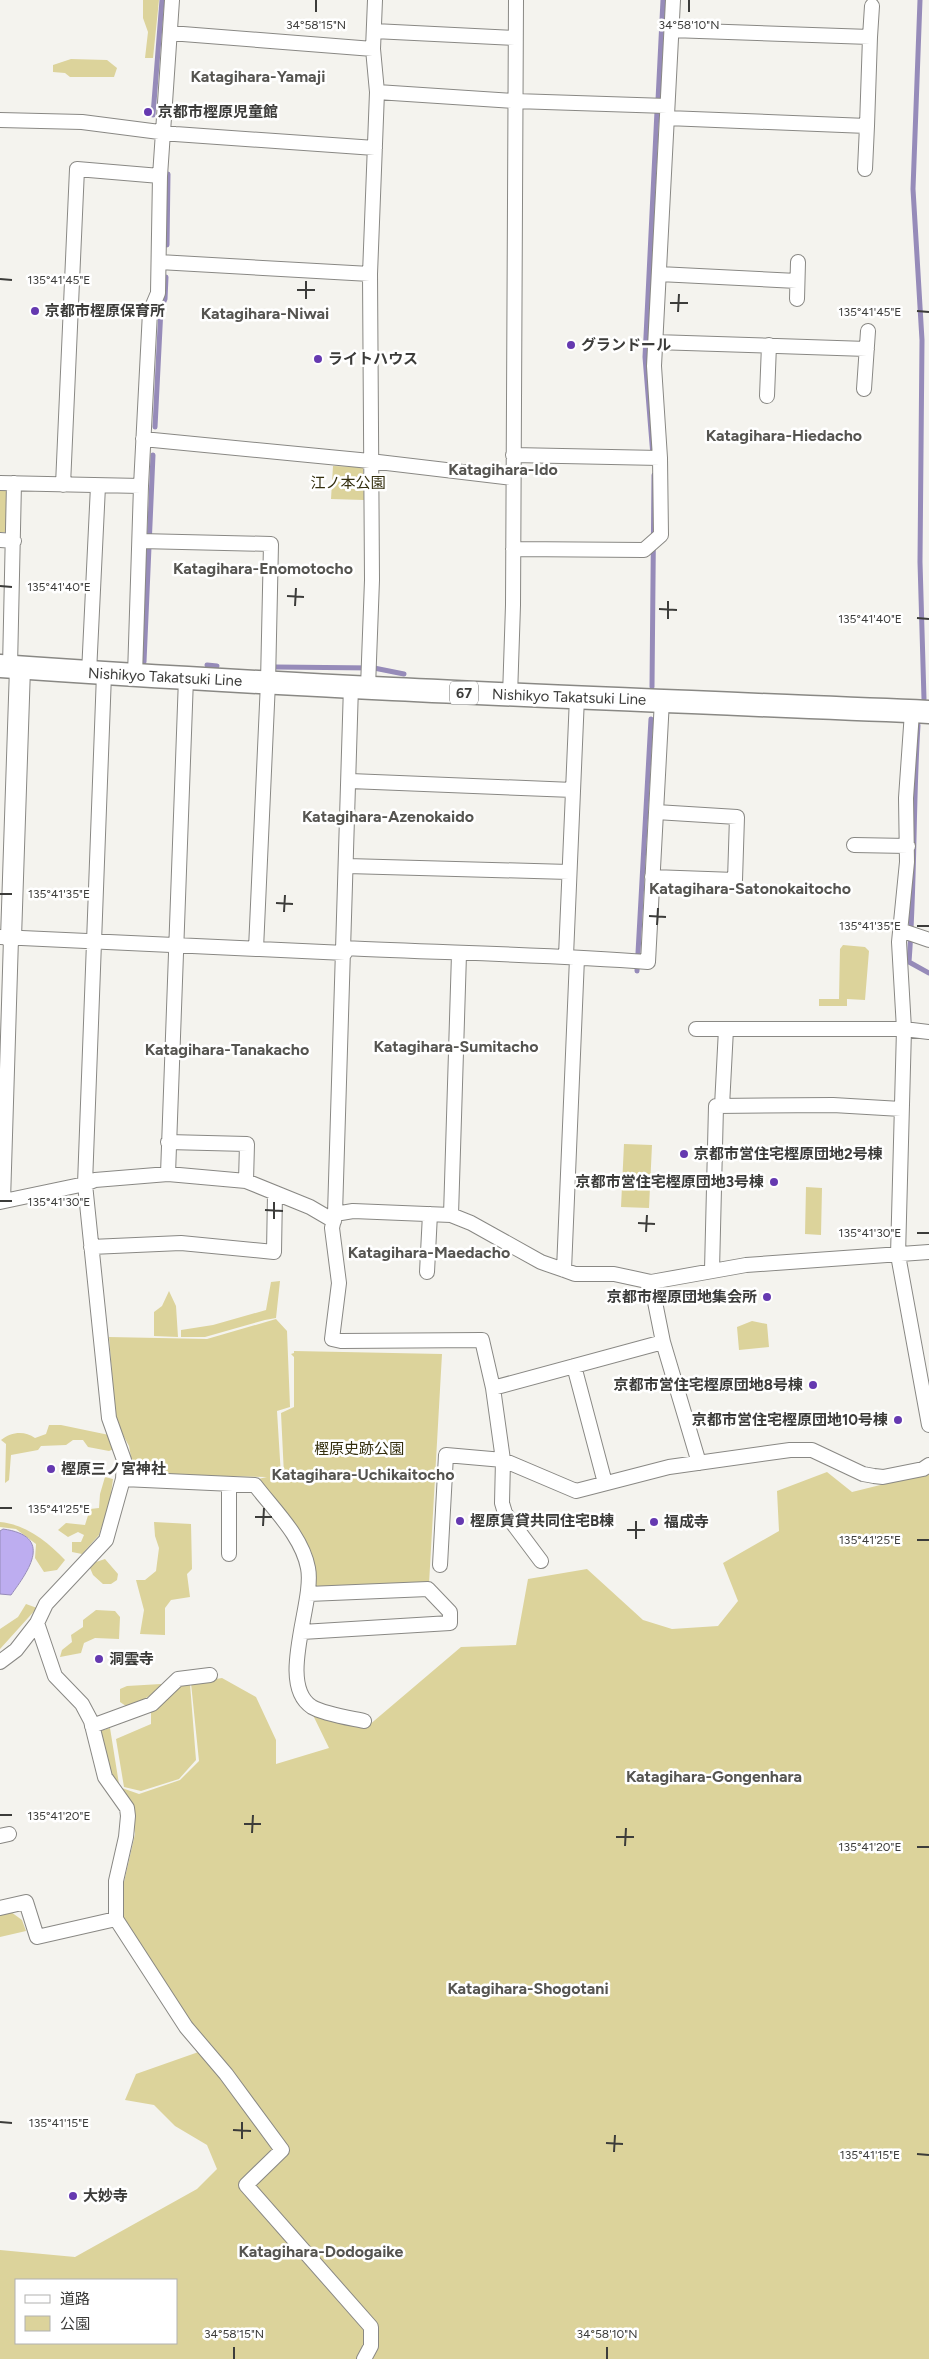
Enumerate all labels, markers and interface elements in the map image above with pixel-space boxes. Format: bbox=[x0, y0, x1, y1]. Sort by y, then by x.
text: 34°58'15"N bbox=[286, 18, 346, 32]
text: 34°58'10"N bbox=[659, 18, 719, 32]
district label: Katagihara-Yamaji bbox=[191, 67, 325, 86]
place label: 京都市樫原児童館 bbox=[158, 103, 278, 121]
marker: 京都市樫原児童館 bbox=[142, 106, 154, 118]
text: 135°41'45"E bbox=[28, 273, 90, 287]
place label: 京都市樫原保育所 bbox=[45, 302, 165, 320]
district label: Katagihara-Niwai bbox=[201, 304, 329, 323]
marker: 京都市樫原保育所 bbox=[29, 305, 41, 317]
text: 135°41'45"E bbox=[839, 305, 901, 319]
place label: グランドール bbox=[581, 336, 671, 354]
marker: グランドール bbox=[565, 339, 577, 351]
place label: ライトハウス bbox=[328, 350, 418, 368]
marker: ライトハウス bbox=[312, 353, 324, 365]
district label: Katagihara-Hiedacho bbox=[706, 426, 862, 445]
district label: Katagihara-Ido bbox=[448, 460, 558, 479]
park label: 江ノ本公園 bbox=[310, 474, 386, 492]
district label: Katagihara-Enomotocho bbox=[173, 559, 353, 578]
text: 135°41'40"E bbox=[27, 580, 91, 594]
text: 135°41'40"E bbox=[838, 612, 902, 626]
street label: Nishikyo Takatsuki Line bbox=[87, 664, 243, 690]
road number: 67 bbox=[450, 681, 478, 704]
street label: Nishikyo Takatsuki Line bbox=[492, 685, 646, 709]
district label: Katagihara-Azenokaido bbox=[302, 807, 474, 826]
district label: Katagihara-Satonokaitocho bbox=[649, 879, 851, 898]
text: 135°41'35"E bbox=[28, 887, 90, 901]
text: 135°41'35"E bbox=[839, 919, 901, 933]
district label: Katagihara-Sumitacho bbox=[373, 1037, 539, 1056]
district label: Katagihara-Tanakacho bbox=[145, 1040, 309, 1059]
place label: 京都市営住宅樫原団地2号棟 bbox=[694, 1145, 883, 1163]
marker: 京都市営住宅樫原団地2号棟 bbox=[678, 1148, 690, 1160]
place label: 京都市営住宅樫原団地3号棟 bbox=[576, 1173, 764, 1191]
marker: 京都市営住宅樫原団地3号棟 bbox=[768, 1176, 780, 1188]
text: 135°41'30"E bbox=[28, 1195, 90, 1209]
text: 135°41'30"E bbox=[839, 1226, 901, 1240]
district label: Katagihara-Maedacho bbox=[348, 1243, 510, 1262]
place label: 京都市樫原団地集会所 bbox=[607, 1288, 757, 1306]
marker: 京都市樫原団地集会所 bbox=[761, 1291, 773, 1303]
place label: 京都市営住宅樫原団地8号棟 bbox=[614, 1376, 803, 1394]
marker: 京都市営住宅樫原団地8号棟 bbox=[807, 1379, 819, 1391]
place label: 京都市営住宅樫原団地10号棟 bbox=[692, 1411, 888, 1429]
marker: 京都市営住宅樫原団地10号棟 bbox=[892, 1414, 904, 1426]
park label: 樫原史跡公園 bbox=[314, 1440, 404, 1458]
place label: 樫原三ノ宮神社 bbox=[61, 1460, 166, 1478]
marker: 樫原三ノ宮神社 bbox=[45, 1463, 57, 1475]
district label: Katagihara-Uchikaitocho bbox=[271, 1465, 455, 1484]
text: 135°41'25"E bbox=[28, 1502, 90, 1516]
place label: 樫原賃貸共同住宅B棟 bbox=[470, 1512, 614, 1530]
place label: 福成寺 bbox=[663, 1513, 709, 1531]
marker: 樫原賃貸共同住宅B棟 bbox=[454, 1515, 466, 1527]
marker: 福成寺 bbox=[648, 1516, 660, 1528]
text: 135°41'25"E bbox=[839, 1533, 901, 1547]
place label: 洞雲寺 bbox=[109, 1650, 154, 1668]
marker: 洞雲寺 bbox=[93, 1653, 105, 1665]
district label: Katagihara-Gongenhara bbox=[626, 1767, 802, 1786]
text: 135°41'20"E bbox=[28, 1809, 90, 1823]
text: 135°41'20"E bbox=[839, 1840, 901, 1854]
district label: Katagihara-Shogotani bbox=[447, 1979, 609, 1998]
text: 135°41'15"E bbox=[29, 2116, 89, 2130]
text: 135°41'15"E bbox=[840, 2148, 900, 2162]
place label: 大妙寺 bbox=[83, 2187, 128, 2205]
marker: 大妙寺 bbox=[67, 2190, 79, 2202]
district label: Katagihara-Dodogaike bbox=[239, 2242, 404, 2261]
legend bbox=[15, 2279, 178, 2344]
text: 道路 bbox=[60, 2290, 90, 2308]
text: 公園 bbox=[60, 2315, 90, 2333]
text: 34°58'15"N bbox=[204, 2327, 264, 2341]
text: 34°58'10"N bbox=[577, 2327, 637, 2341]

